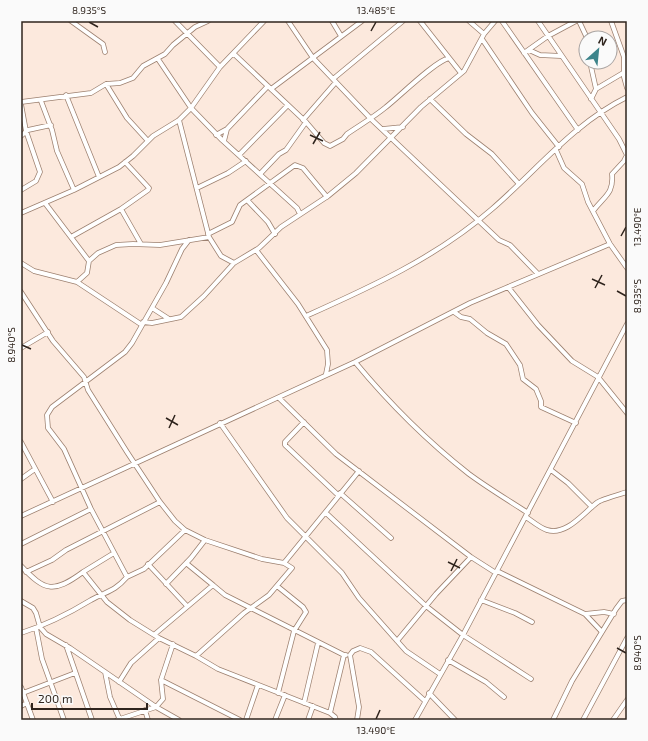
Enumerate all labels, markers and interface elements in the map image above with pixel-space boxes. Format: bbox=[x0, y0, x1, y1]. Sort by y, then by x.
text: 8.935°S bbox=[72, 4, 107, 16]
text: 13.485°E bbox=[357, 4, 396, 16]
north arrow bbox=[578, 30, 618, 70]
text: N bbox=[596, 33, 609, 48]
text: 13.490°E bbox=[631, 207, 643, 246]
text: 8.935°S bbox=[631, 278, 643, 313]
text: 8.940°S bbox=[5, 327, 17, 363]
text: 8.940°S bbox=[631, 635, 643, 671]
scale bar bbox=[32, 685, 147, 711]
text: 200 m bbox=[38, 691, 72, 705]
text: 13.490°E bbox=[357, 724, 396, 736]

